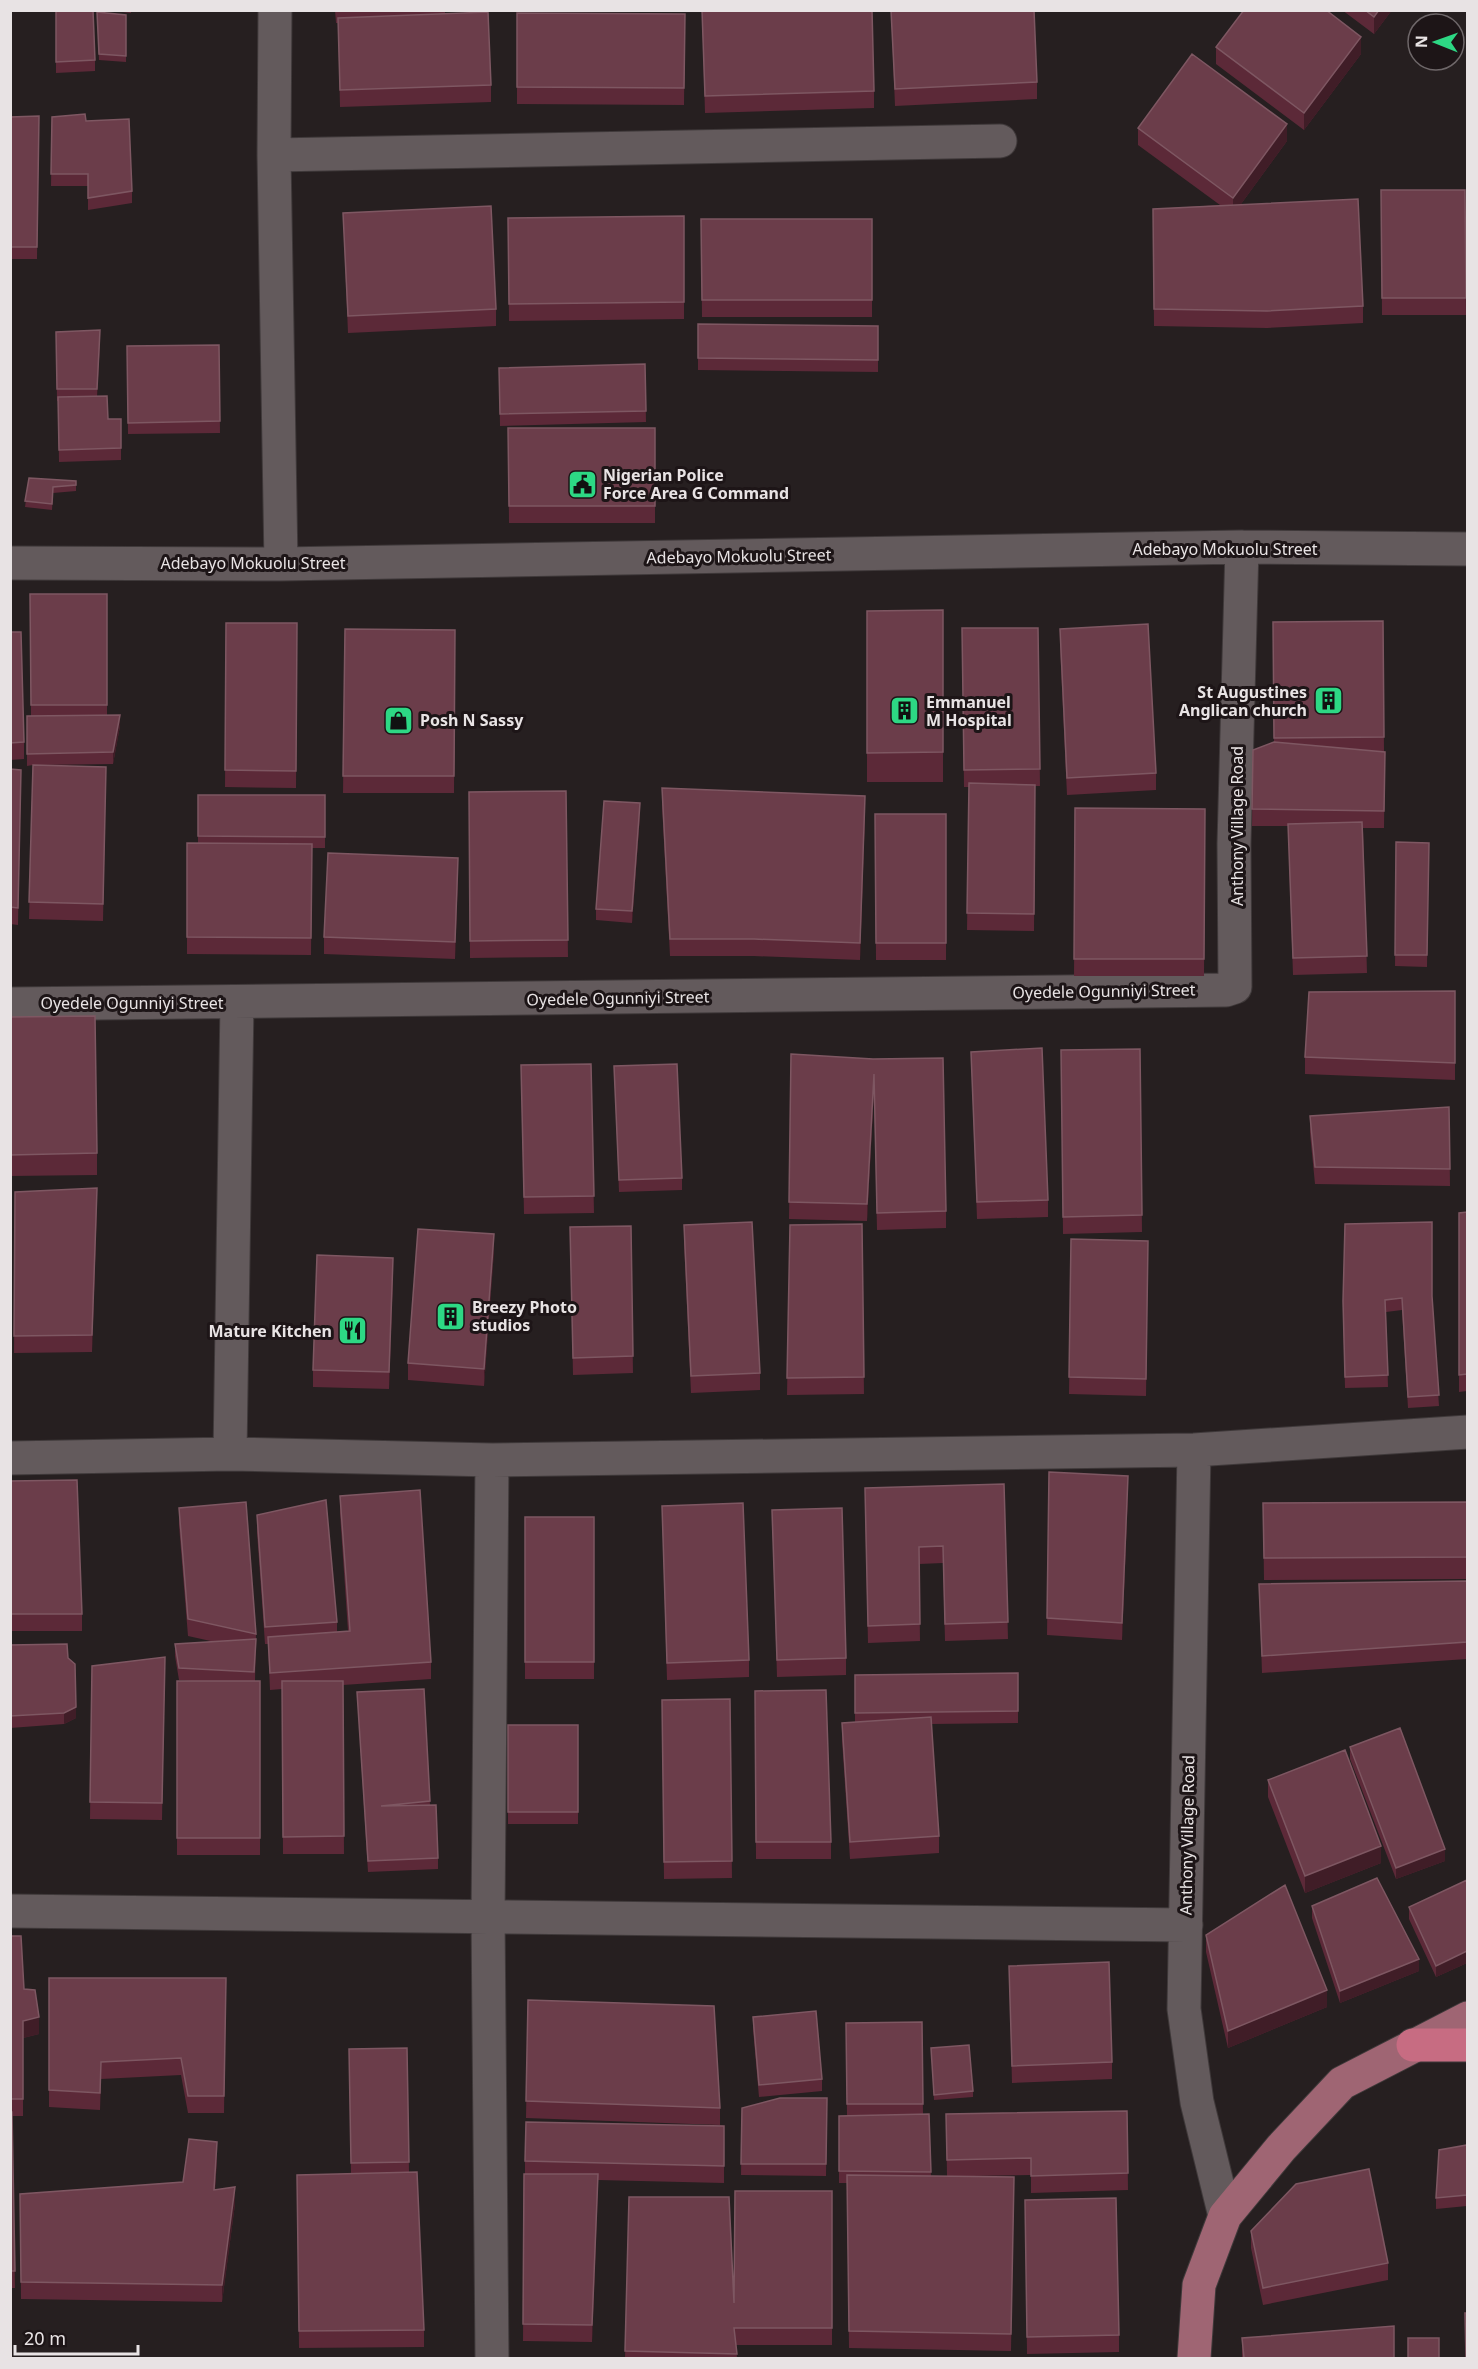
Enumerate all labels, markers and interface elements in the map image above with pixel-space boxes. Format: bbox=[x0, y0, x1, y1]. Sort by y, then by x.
north arrow bbox=[1406, 12, 1466, 72]
text: N bbox=[1410, 35, 1432, 48]
place label: Nigerian Police Force Area G Command bbox=[603, 464, 789, 504]
public building icon: Nigerian Police Force Area G Command bbox=[566, 468, 598, 500]
street label: Adebayo Mokuolu Street bbox=[1132, 538, 1318, 560]
street label: Adebayo Mokuolu Street bbox=[646, 543, 832, 569]
street label: Adebayo Mokuolu Street bbox=[160, 552, 346, 574]
place label: St Augustines Anglican church bbox=[1179, 681, 1307, 721]
building icon: St Augustines Anglican church bbox=[1312, 685, 1344, 717]
place label: Emmanuel M Hospital bbox=[926, 691, 1012, 731]
building icon: Emmanuel M Hospital bbox=[889, 695, 921, 727]
shop icon: Posh N Sassy bbox=[383, 704, 415, 736]
place label: Posh N Sassy bbox=[420, 709, 524, 731]
street label: Anthony Village Road bbox=[1226, 746, 1248, 906]
street label: Oyedele Ogunniyi Street bbox=[1012, 978, 1196, 1004]
street label: Oyedele Ogunniyi Street bbox=[526, 985, 710, 1011]
street label: Oyedele Ogunniyi Street bbox=[40, 992, 224, 1014]
place label: Breezy Photo studios bbox=[472, 1296, 577, 1336]
building icon: Breezy Photo studios bbox=[435, 1300, 467, 1332]
restaurant icon: Mature Kitchen bbox=[337, 1315, 369, 1347]
place label: Mature Kitchen bbox=[208, 1320, 332, 1342]
street label: Anthony Village Road bbox=[1175, 1755, 1199, 1915]
scale bar bbox=[15, 2318, 138, 2356]
text: 20 m bbox=[24, 2326, 66, 2350]

